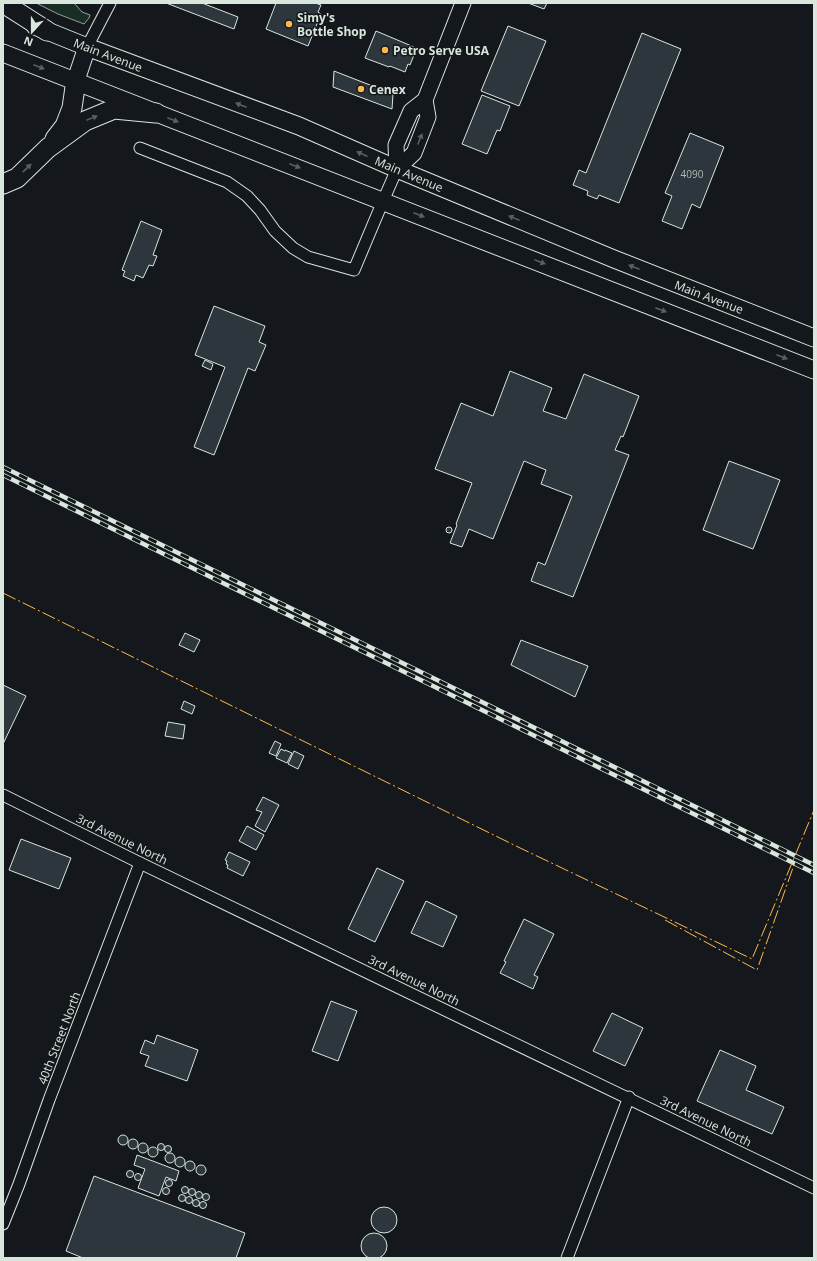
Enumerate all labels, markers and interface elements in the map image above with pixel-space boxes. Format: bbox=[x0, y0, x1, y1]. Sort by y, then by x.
place label: Simy's Bottle Shop bbox=[297, 9, 367, 40]
north arrow bbox=[12, 12, 52, 52]
marker: Simy's Bottle Shop bbox=[284, 19, 294, 29]
text: N bbox=[21, 33, 35, 50]
street label: Main Avenue bbox=[71, 34, 145, 76]
place label: Petro Serve USA bbox=[393, 42, 490, 59]
marker: Petro Serve USA bbox=[380, 45, 390, 55]
one-way arrow bbox=[34, 64, 46, 70]
place label: Cenex bbox=[369, 81, 406, 98]
marker: Cenex bbox=[356, 84, 366, 94]
one-way arrow bbox=[235, 101, 247, 107]
one-way arrow bbox=[87, 115, 99, 121]
one-way arrow bbox=[168, 117, 180, 123]
one-way arrow bbox=[417, 132, 423, 144]
one-way arrow bbox=[356, 151, 367, 157]
street label: Main Avenue bbox=[372, 152, 446, 196]
one-way arrow bbox=[22, 163, 32, 173]
one-way arrow bbox=[289, 164, 301, 170]
house number: 4090 bbox=[681, 167, 704, 181]
one-way arrow bbox=[414, 212, 426, 218]
one-way arrow bbox=[509, 215, 520, 221]
one-way arrow bbox=[535, 260, 547, 266]
one-way arrow bbox=[628, 264, 640, 270]
street label: Main Avenue bbox=[672, 276, 746, 318]
one-way arrow bbox=[656, 307, 668, 313]
one-way arrow bbox=[777, 355, 789, 361]
street label: 3rd Avenue North bbox=[73, 809, 171, 869]
street label: 3rd Avenue North bbox=[365, 950, 463, 1010]
street label: 40th Street North bbox=[34, 989, 84, 1087]
street label: 3rd Avenue North bbox=[657, 1091, 755, 1151]

